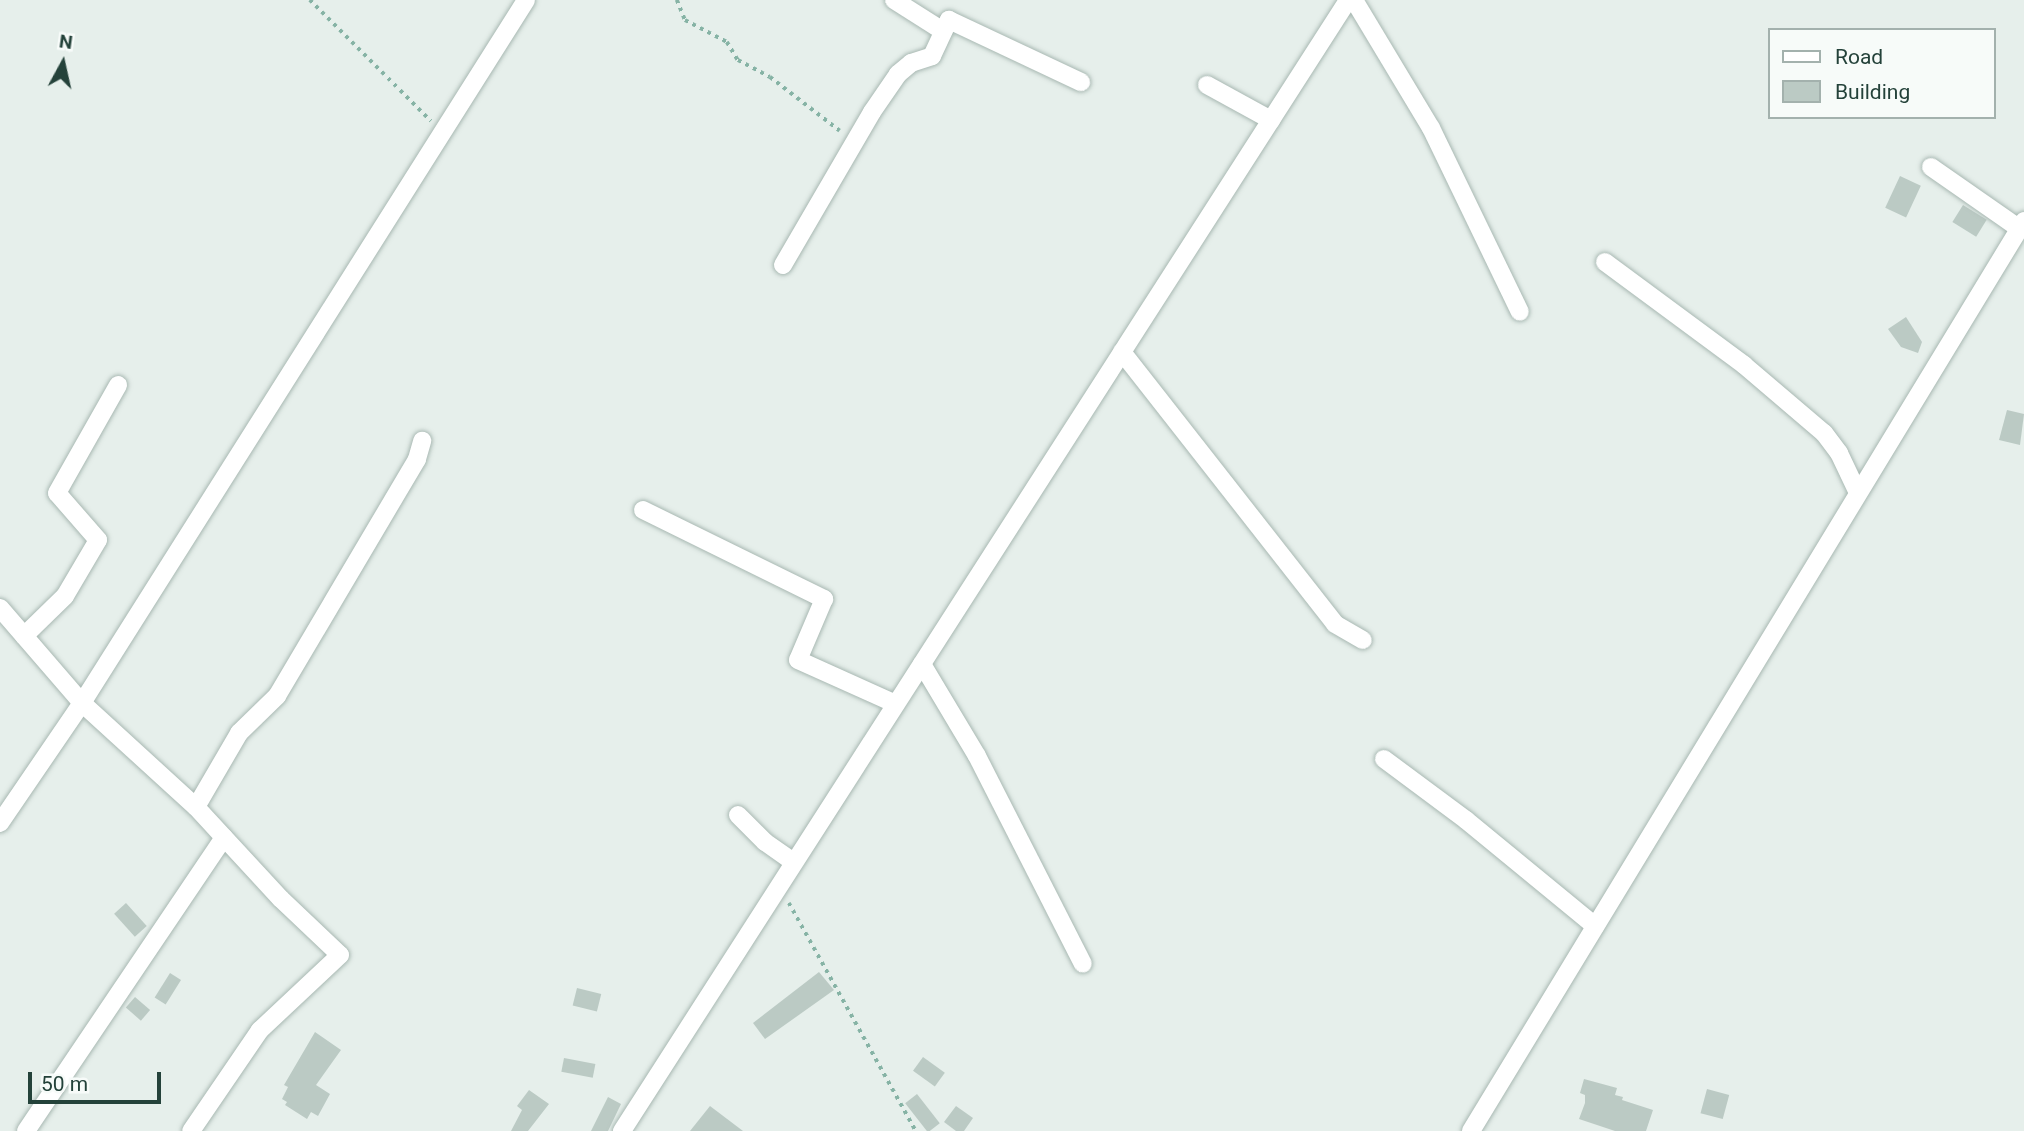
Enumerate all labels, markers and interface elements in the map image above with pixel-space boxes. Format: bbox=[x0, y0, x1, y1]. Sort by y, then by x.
north arrow bbox=[28, 28, 98, 98]
legend bbox=[1769, 28, 1996, 119]
text: N bbox=[58, 29, 74, 54]
text: Road bbox=[1835, 45, 1883, 69]
text: Building bbox=[1835, 80, 1910, 104]
scale bar bbox=[32, 1058, 164, 1102]
text: 50 m bbox=[41, 1072, 88, 1096]

